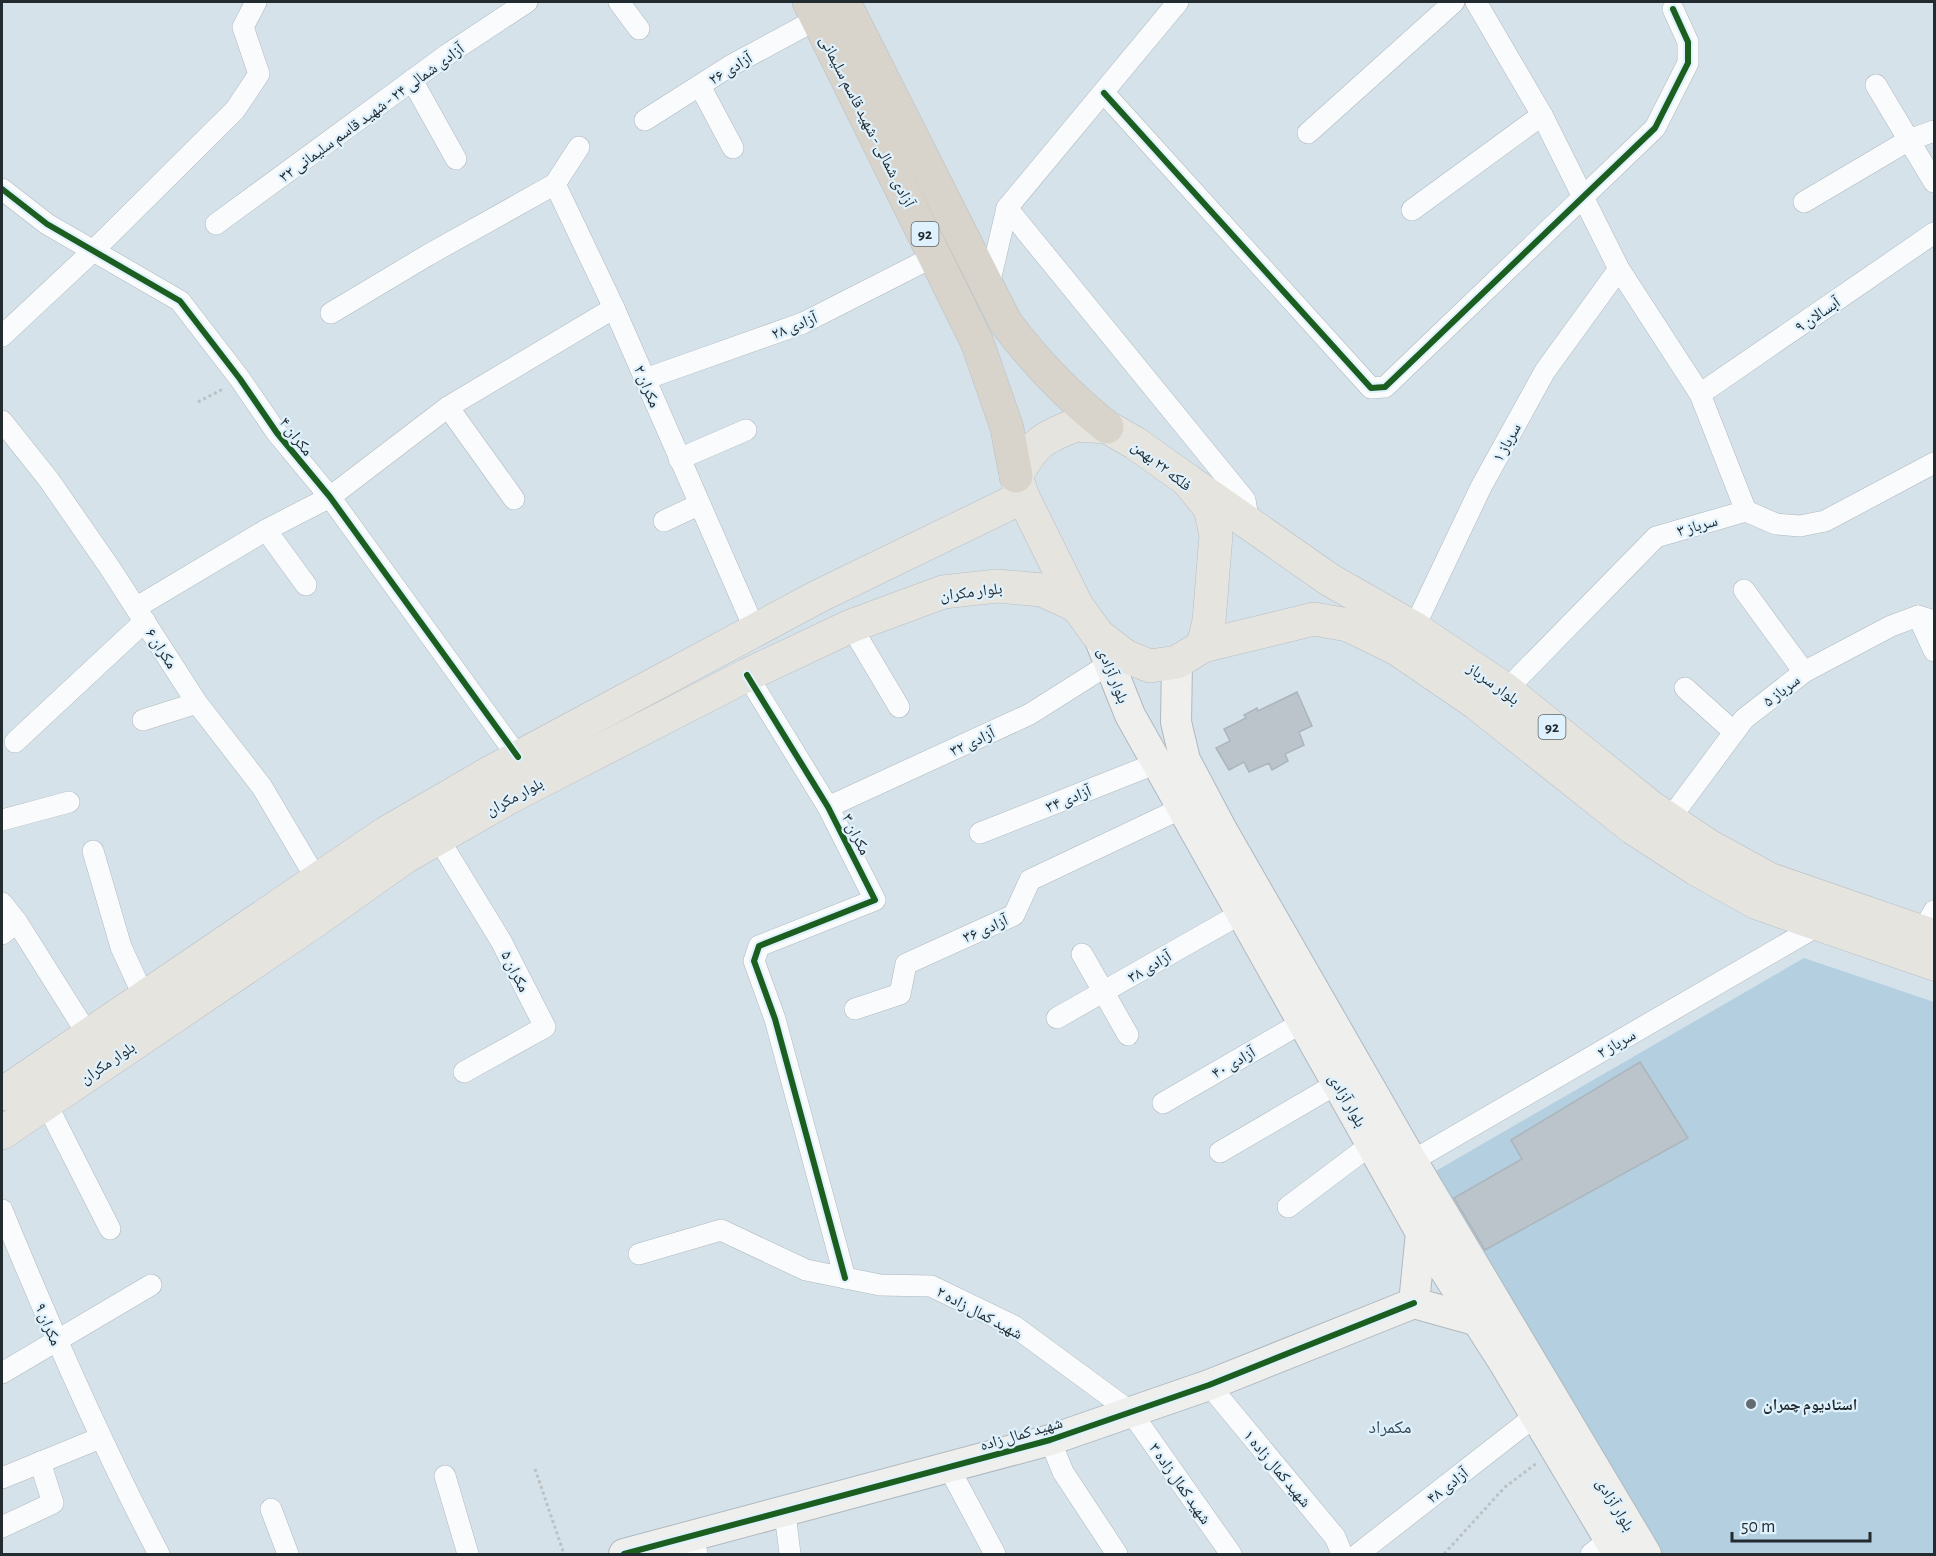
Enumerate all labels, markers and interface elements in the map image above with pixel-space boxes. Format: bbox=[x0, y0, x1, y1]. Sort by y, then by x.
street label: آزادی شمالی - شهید قاسم سلیمانی bbox=[815, 33, 919, 211]
street label: آزادی شمالی ۲۴ - شهید قاسم سلیمانی ۳۲ bbox=[276, 39, 469, 187]
street label: آزادی ۲۶ bbox=[706, 49, 757, 90]
road number: 92 bbox=[912, 222, 938, 246]
street label: آبسالان ۹ bbox=[1792, 293, 1845, 337]
street label: آزادی ۲۸ bbox=[769, 309, 821, 344]
street label: مکران ۲ bbox=[629, 363, 663, 411]
street label: مکران ۴ bbox=[275, 414, 316, 460]
street label: سرباز ۱ bbox=[1490, 420, 1525, 465]
street label: فلکه ۲۲ بهمن bbox=[1127, 438, 1194, 496]
street label: سرباز ۳ bbox=[1675, 513, 1720, 540]
street label: بلوار مکران bbox=[939, 580, 1003, 606]
street label: مکران ۶ bbox=[141, 626, 180, 672]
street label: بلوار آزادی bbox=[1093, 645, 1132, 706]
street label: بلوار سرباز bbox=[1463, 659, 1522, 709]
street label: سرباز ۵ bbox=[1760, 672, 1803, 711]
road number: 92 bbox=[1538, 715, 1566, 739]
street label: آزادی ۳۲ bbox=[947, 724, 999, 761]
street label: بلوار مکران bbox=[483, 775, 547, 820]
street label: آزادی ۳۴ bbox=[1043, 782, 1095, 817]
street label: مکران ۳ bbox=[837, 811, 873, 859]
street label: آزادی ۳۶ bbox=[960, 911, 1012, 948]
street label: آزادی ۳۸ bbox=[1125, 947, 1176, 987]
street label: مکران ۵ bbox=[496, 948, 532, 996]
street label: سرباز ۲ bbox=[1595, 1027, 1639, 1062]
street label: بلوار مکران bbox=[77, 1039, 139, 1089]
street label: آزادی ۴۰ bbox=[1209, 1043, 1260, 1083]
street label: بلوار آزادی bbox=[1324, 1071, 1369, 1131]
street label: شهید کمال زاده ۲ bbox=[933, 1284, 1025, 1344]
street label: مکران ۹ bbox=[30, 1301, 64, 1349]
marker: استادیوم چمران bbox=[1744, 1397, 1758, 1411]
place label: استادیوم چمران bbox=[1763, 1397, 1857, 1416]
street label: شهید کمال زاده bbox=[978, 1415, 1065, 1455]
district label: مکمراد bbox=[1369, 1419, 1411, 1437]
street label: شهید کمال زاده ۱ bbox=[1239, 1427, 1314, 1511]
street label: شهید کمال زاده ۳ bbox=[1145, 1440, 1214, 1528]
street label: آزادی ۴۸ bbox=[1424, 1464, 1473, 1508]
street label: بلوار آزادی bbox=[1591, 1475, 1638, 1535]
scale bar bbox=[1732, 1505, 1870, 1543]
text: 50 m bbox=[1741, 1518, 1775, 1536]

